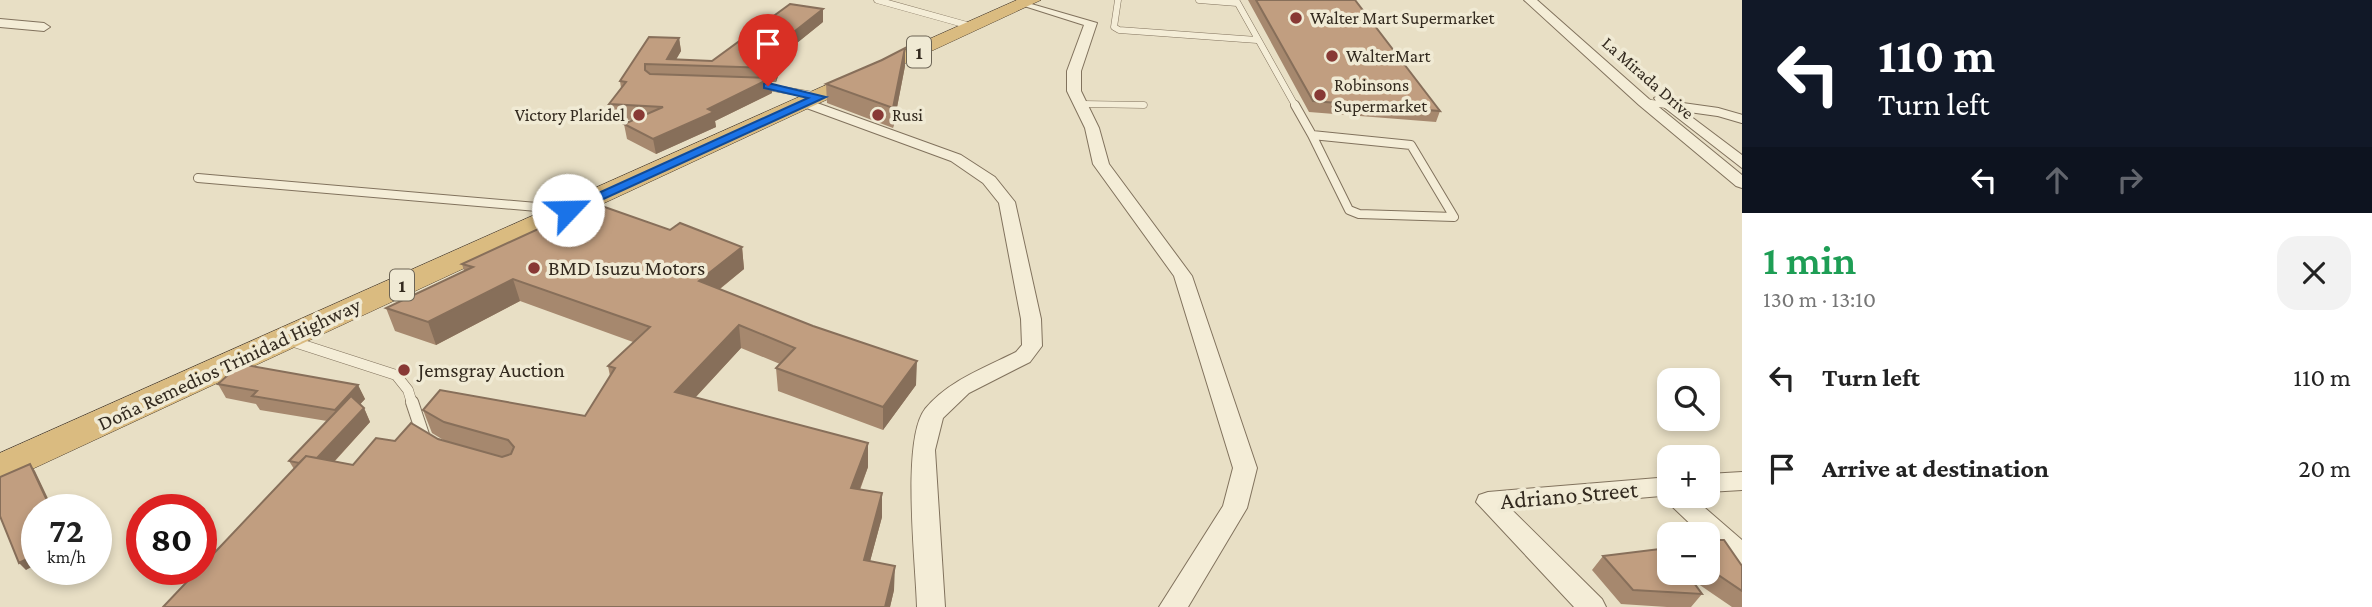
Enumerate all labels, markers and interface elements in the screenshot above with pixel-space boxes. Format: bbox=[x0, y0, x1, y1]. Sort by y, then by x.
place label: Walter Mart Supermarket bbox=[1310, 8, 1495, 28]
marker: Walter Mart Supermarket bbox=[1288, 10, 1304, 26]
pin bbox=[738, 14, 798, 86]
icon: arrive bbox=[749, 25, 787, 63]
icon: left bbox=[1763, 28, 1854, 119]
text: 110 m bbox=[1878, 28, 1995, 83]
street label: La Mirada Drive bbox=[1598, 33, 1698, 123]
road number: 1 bbox=[907, 36, 931, 68]
place label: WalterMart bbox=[1346, 46, 1432, 66]
marker: WalterMart bbox=[1324, 48, 1340, 64]
place label: Robinsons Supermarket bbox=[1334, 75, 1428, 116]
text: Turn left bbox=[1878, 86, 1989, 122]
marker: Robinsons Supermarket bbox=[1312, 87, 1328, 103]
place label: Victory Plaridel bbox=[515, 105, 625, 125]
place label: Rusi bbox=[892, 105, 923, 125]
marker: Victory Plaridel bbox=[631, 107, 647, 123]
marker: Rusi bbox=[870, 107, 886, 123]
icon: left bbox=[1965, 161, 2003, 199]
icon: ahead bbox=[2038, 161, 2076, 199]
icon: right bbox=[2111, 161, 2149, 199]
position arrow bbox=[531, 173, 605, 247]
text: 1 min bbox=[1763, 236, 1856, 283]
button: close bbox=[2277, 236, 2351, 310]
place label: BMD Isuzu Motors bbox=[548, 256, 705, 280]
marker: BMD Isuzu Motors bbox=[526, 260, 542, 276]
road number: 1 bbox=[390, 270, 414, 300]
text: 130 m · 13:10 bbox=[1763, 286, 1876, 312]
street label: Doña Remedios Trinidad Highway bbox=[94, 292, 365, 436]
place label: Jemsgray Auction bbox=[416, 358, 565, 382]
icon: left bbox=[1763, 359, 1801, 397]
marker: Jemsgray Auction bbox=[396, 362, 412, 378]
text: Turn left bbox=[1822, 363, 1920, 392]
text: 110 m bbox=[2293, 363, 2351, 392]
map controls bbox=[1657, 368, 1720, 585]
button: search bbox=[1657, 368, 1720, 431]
button: + bbox=[1657, 445, 1720, 508]
icon: arrive bbox=[1763, 450, 1801, 488]
text: Arrive at destination bbox=[1822, 454, 2049, 483]
text: 20 m bbox=[2298, 454, 2351, 483]
street label: Adriano Street bbox=[1499, 475, 1640, 514]
speed limit sign: 80 bbox=[126, 494, 217, 585]
text: 72 bbox=[49, 511, 84, 550]
button: − bbox=[1657, 522, 1720, 585]
text: km/h bbox=[47, 547, 86, 567]

